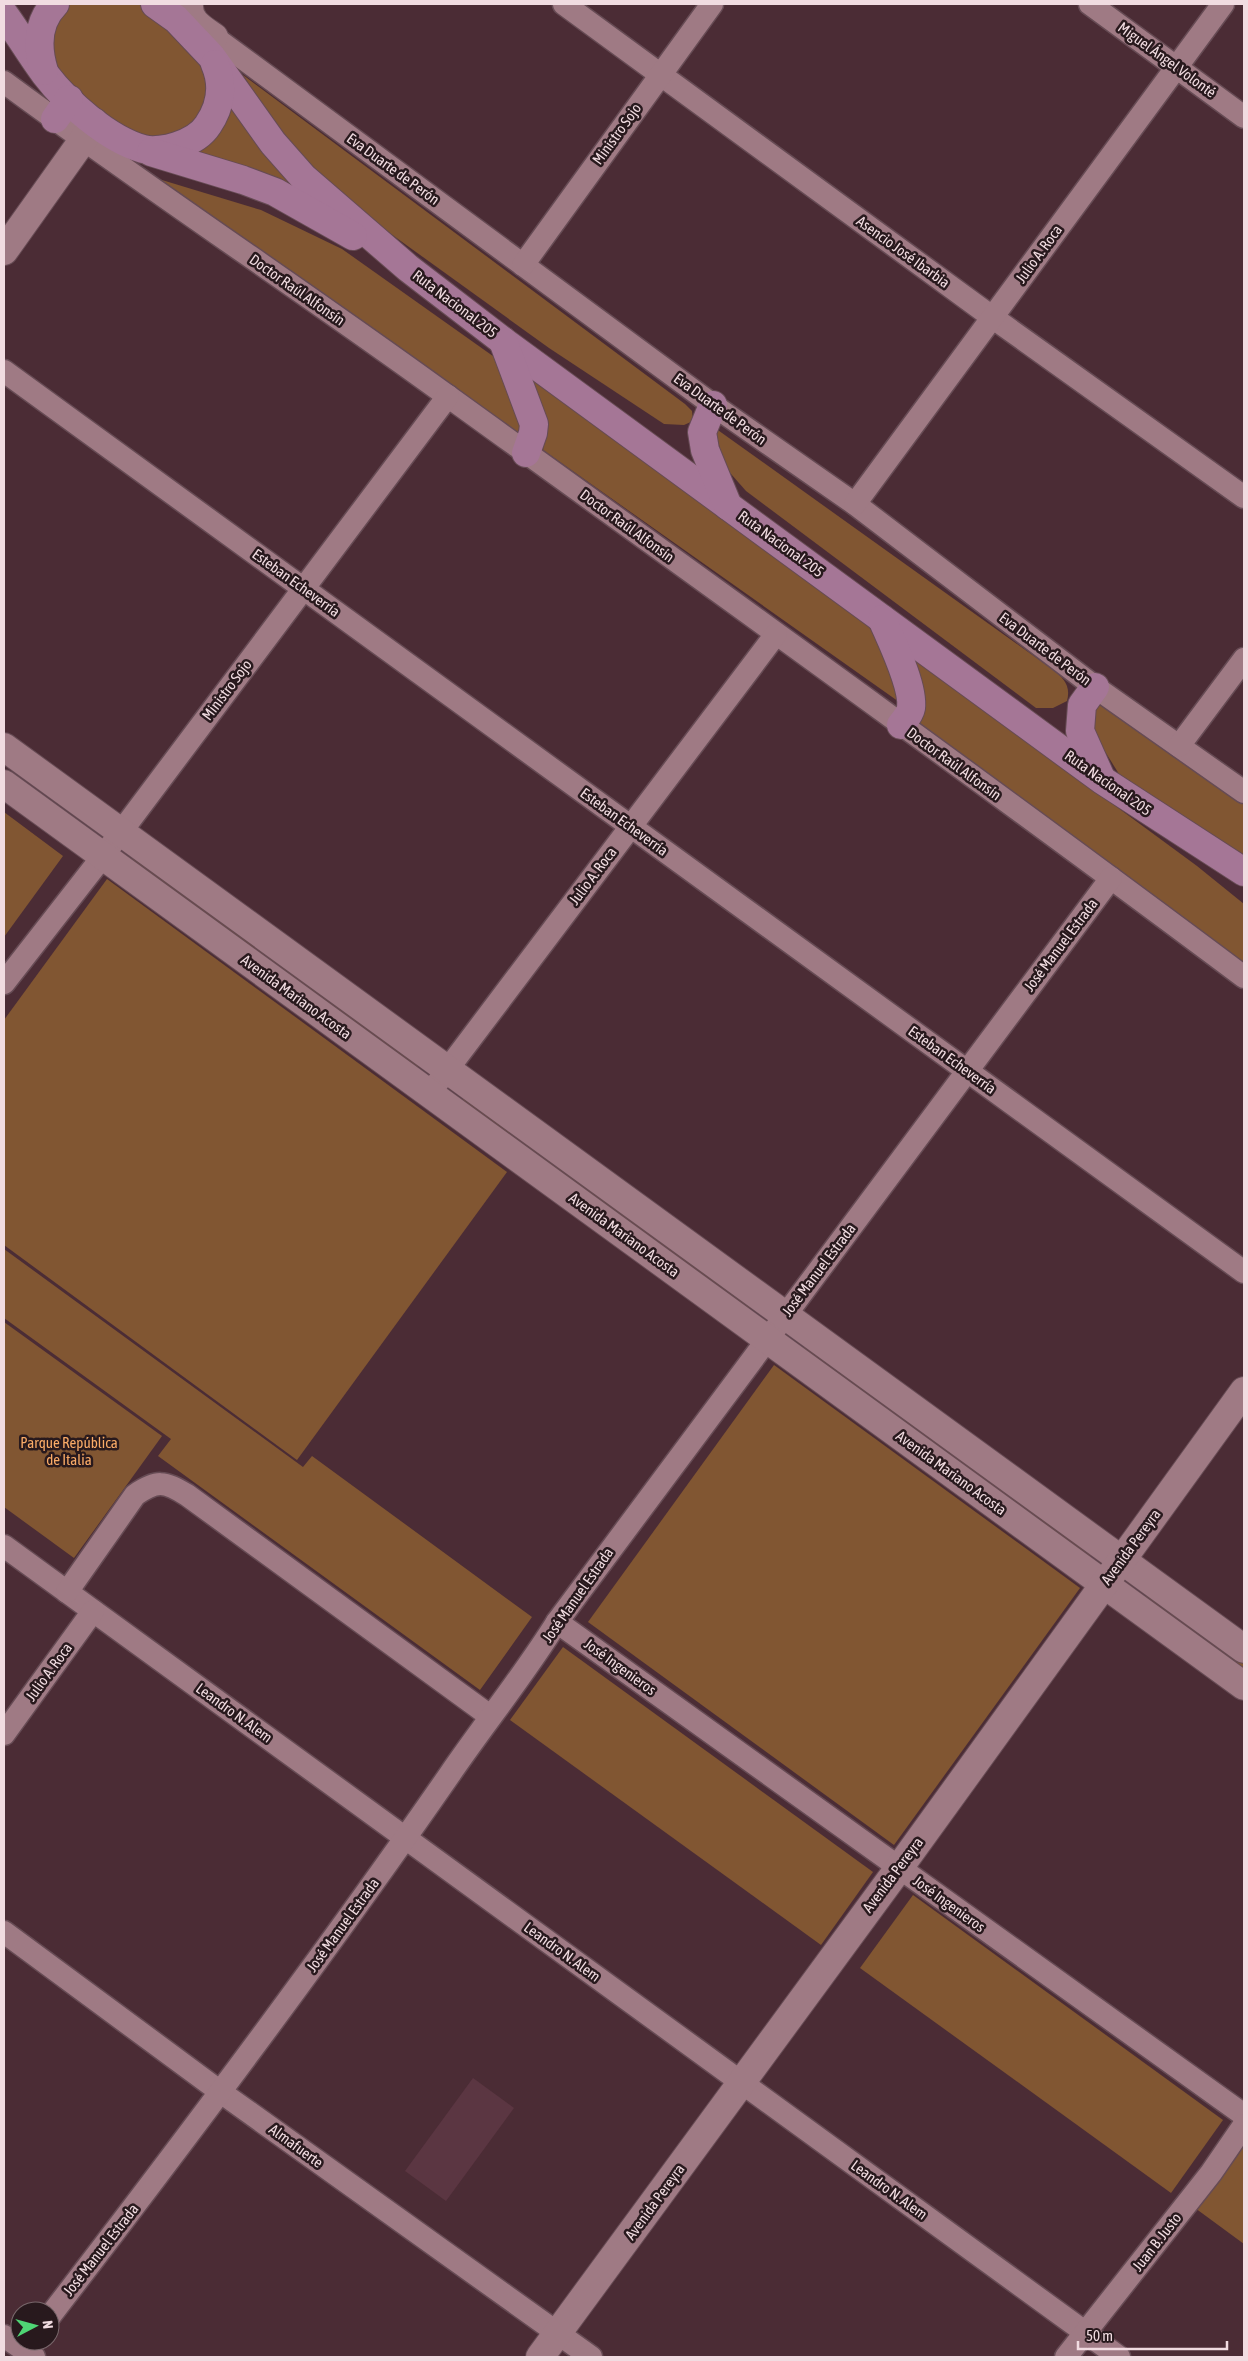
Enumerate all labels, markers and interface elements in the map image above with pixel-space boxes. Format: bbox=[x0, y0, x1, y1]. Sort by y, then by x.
street label: Miguel Ángel Volonté bbox=[1115, 18, 1220, 101]
street label: Ministro Sojo bbox=[589, 100, 644, 168]
street label: Eva Duarte de Perón bbox=[344, 129, 443, 208]
street label: Asencio José Ibarbia bbox=[854, 212, 953, 291]
street label: Julio A. Roca bbox=[1012, 221, 1065, 286]
street label: Doctor Raúl Alfonsín bbox=[246, 250, 348, 329]
street label: Ruta Nacional 205 bbox=[410, 266, 501, 341]
street label: Eva Duarte de Perón bbox=[671, 369, 770, 448]
street label: Doctor Raúl Alfonsín bbox=[577, 486, 678, 565]
street label: Ruta Nacional 205 bbox=[735, 507, 827, 580]
street label: Esteban Echeverría bbox=[249, 545, 343, 620]
street label: Eva Duarte de Perón bbox=[996, 609, 1094, 689]
street label: Ministro Sojo bbox=[198, 656, 255, 723]
street label: Doctor Raúl Alfonsín bbox=[904, 724, 1005, 803]
street label: Ruta Nacional 205 bbox=[1062, 747, 1155, 819]
street label: Esteban Echeverría bbox=[577, 784, 671, 859]
street label: Julio A. Roca bbox=[565, 844, 620, 908]
street label: José Manuel Estrada bbox=[1020, 895, 1101, 994]
street label: Avenida Mariano Acosta bbox=[238, 951, 355, 1042]
street label: Esteban Echeverría bbox=[905, 1022, 999, 1097]
street label: Avenida Mariano Acosta bbox=[566, 1189, 683, 1280]
street label: José Manuel Estrada bbox=[778, 1220, 859, 1319]
street label: Avenida Mariano Acosta bbox=[893, 1427, 1010, 1518]
park label: Parque República de Italia bbox=[20, 1434, 118, 1468]
street label: Avenida Pereyra bbox=[1097, 1506, 1164, 1588]
street label: José Manuel Estrada bbox=[539, 1544, 617, 1645]
street label: José Ingenieros bbox=[581, 1635, 659, 1698]
street label: Julio A. Roca bbox=[22, 1639, 75, 1704]
street label: Leandro N. Alem bbox=[193, 1679, 276, 1746]
street label: Avenida Pereyra bbox=[859, 1834, 926, 1916]
street label: José Ingenieros bbox=[910, 1872, 988, 1935]
street label: José Manuel Estrada bbox=[303, 1875, 382, 1975]
street label: Leandro N. Alem bbox=[521, 1918, 604, 1985]
street label: Almafuerte bbox=[266, 2120, 327, 2171]
street label: Leandro N. Alem bbox=[848, 2156, 931, 2223]
street label: Avenida Pereyra bbox=[621, 2161, 688, 2243]
street label: José Manuel Estrada bbox=[60, 2200, 142, 2299]
street label: Juan B. Justo bbox=[1129, 2209, 1184, 2274]
north arrow bbox=[10, 2301, 60, 2351]
scale bar bbox=[1078, 2318, 1227, 2350]
text: N bbox=[40, 2320, 56, 2330]
text: 50 m bbox=[1086, 2327, 1113, 2344]

